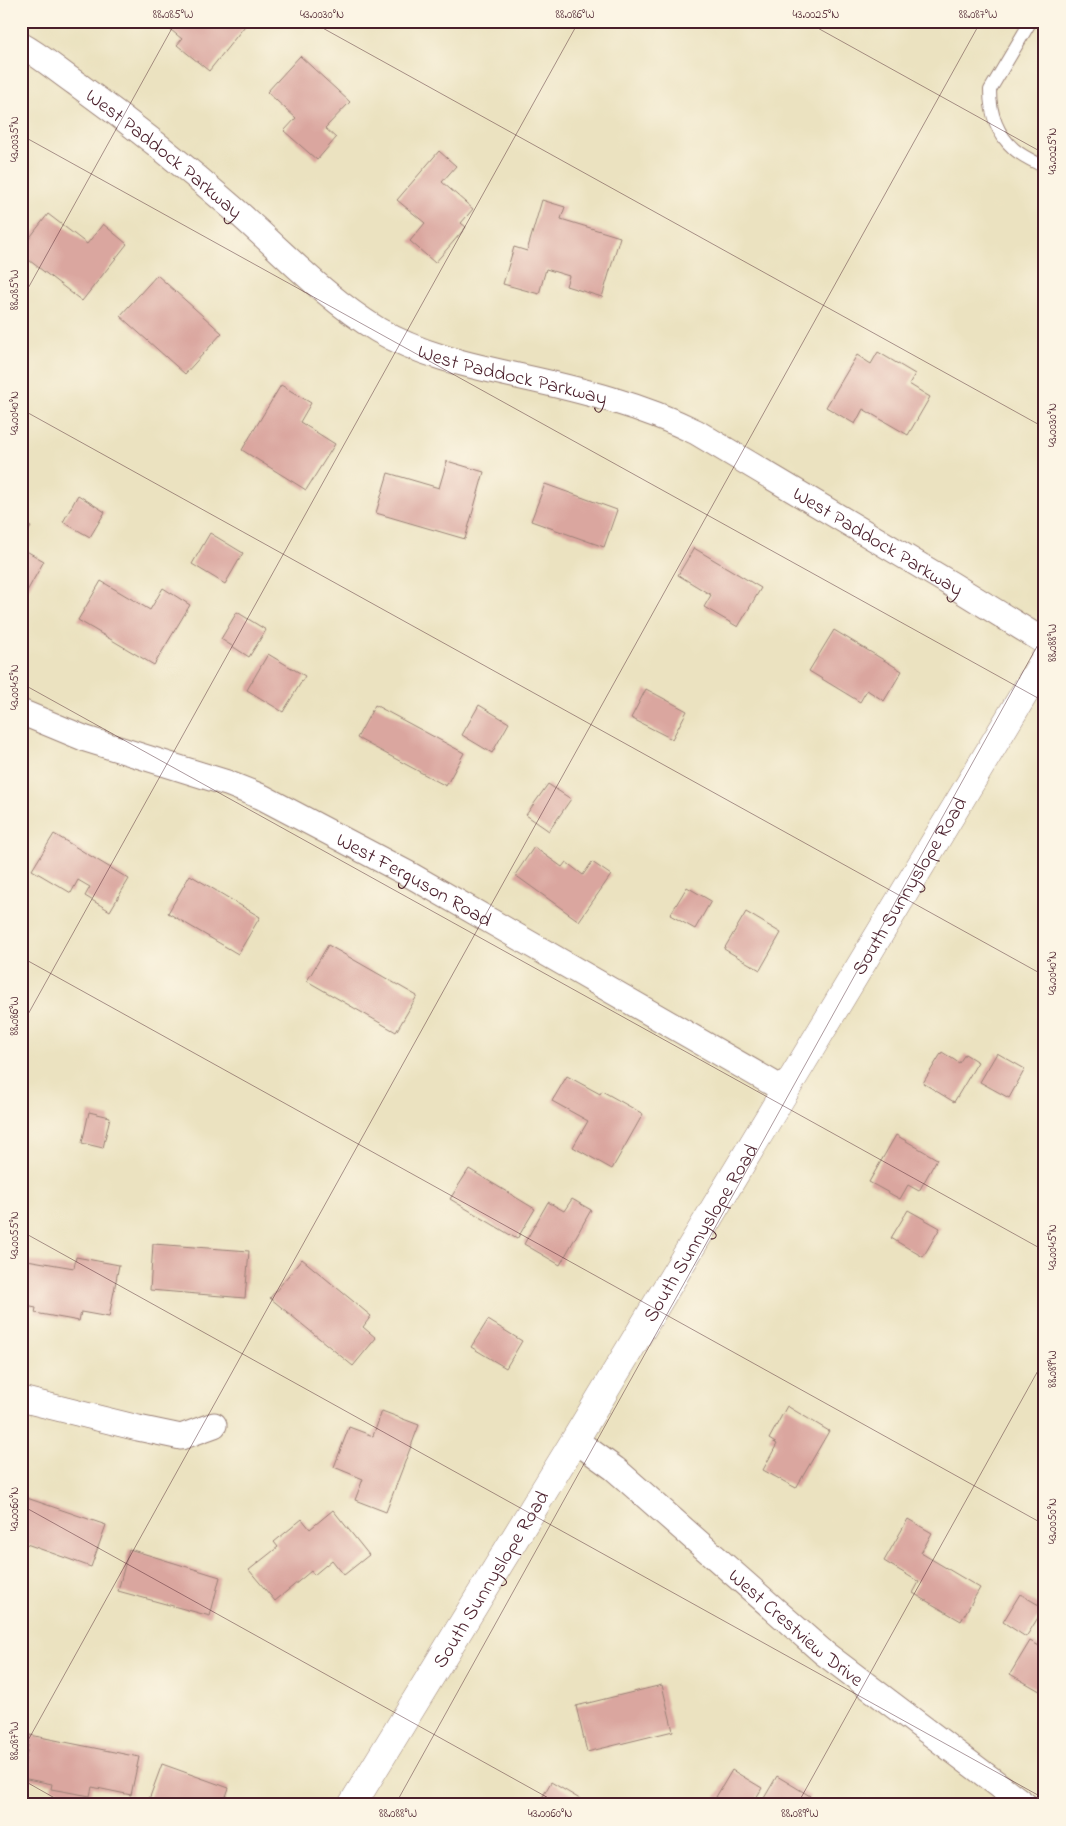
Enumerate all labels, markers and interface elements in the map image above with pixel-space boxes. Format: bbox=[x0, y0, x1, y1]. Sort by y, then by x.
text: 88.085°W bbox=[153, 6, 193, 24]
text: 43.0030°N bbox=[300, 6, 344, 24]
text: 88.086°W bbox=[556, 6, 594, 24]
text: 43.0025°N bbox=[793, 6, 839, 24]
text: 88.087°W bbox=[959, 6, 997, 24]
street label: West Paddock Parkway bbox=[79, 83, 248, 227]
text: 43.0035°N bbox=[6, 116, 24, 162]
text: 43.0025°N bbox=[1044, 128, 1062, 174]
text: 88.085°W bbox=[6, 270, 24, 310]
street label: West Paddock Parkway bbox=[413, 338, 610, 415]
text: 43.0040°N bbox=[6, 391, 24, 435]
text: 43.0030°N bbox=[1044, 403, 1062, 447]
street label: West Paddock Parkway bbox=[786, 481, 968, 605]
text: 88.088°W bbox=[1044, 624, 1062, 662]
text: 43.0045°N bbox=[6, 664, 24, 710]
street label: South Sunnyslope Road bbox=[846, 792, 976, 981]
street label: West Ferguson Road bbox=[330, 827, 497, 936]
text: 43.0040°N bbox=[1044, 951, 1062, 995]
text: 88.086°W bbox=[6, 997, 24, 1035]
street label: South Sunnyslope Road bbox=[637, 1139, 767, 1328]
text: 43.0055°N bbox=[6, 1211, 24, 1259]
text: 43.0045°N bbox=[1044, 1224, 1062, 1270]
text: 88.089°W bbox=[1044, 1350, 1062, 1388]
street label: South Sunnyslope Road bbox=[427, 1486, 558, 1674]
text: 43.0060°N bbox=[6, 1487, 24, 1531]
text: 43.0050°N bbox=[1044, 1498, 1062, 1544]
street label: West Crestview Drive bbox=[721, 1563, 869, 1695]
text: 88.087°W bbox=[6, 1722, 24, 1760]
text: 88.088°W bbox=[379, 1805, 417, 1823]
text: 43.0060°N bbox=[528, 1805, 572, 1823]
text: 88.089°W bbox=[781, 1805, 819, 1823]

